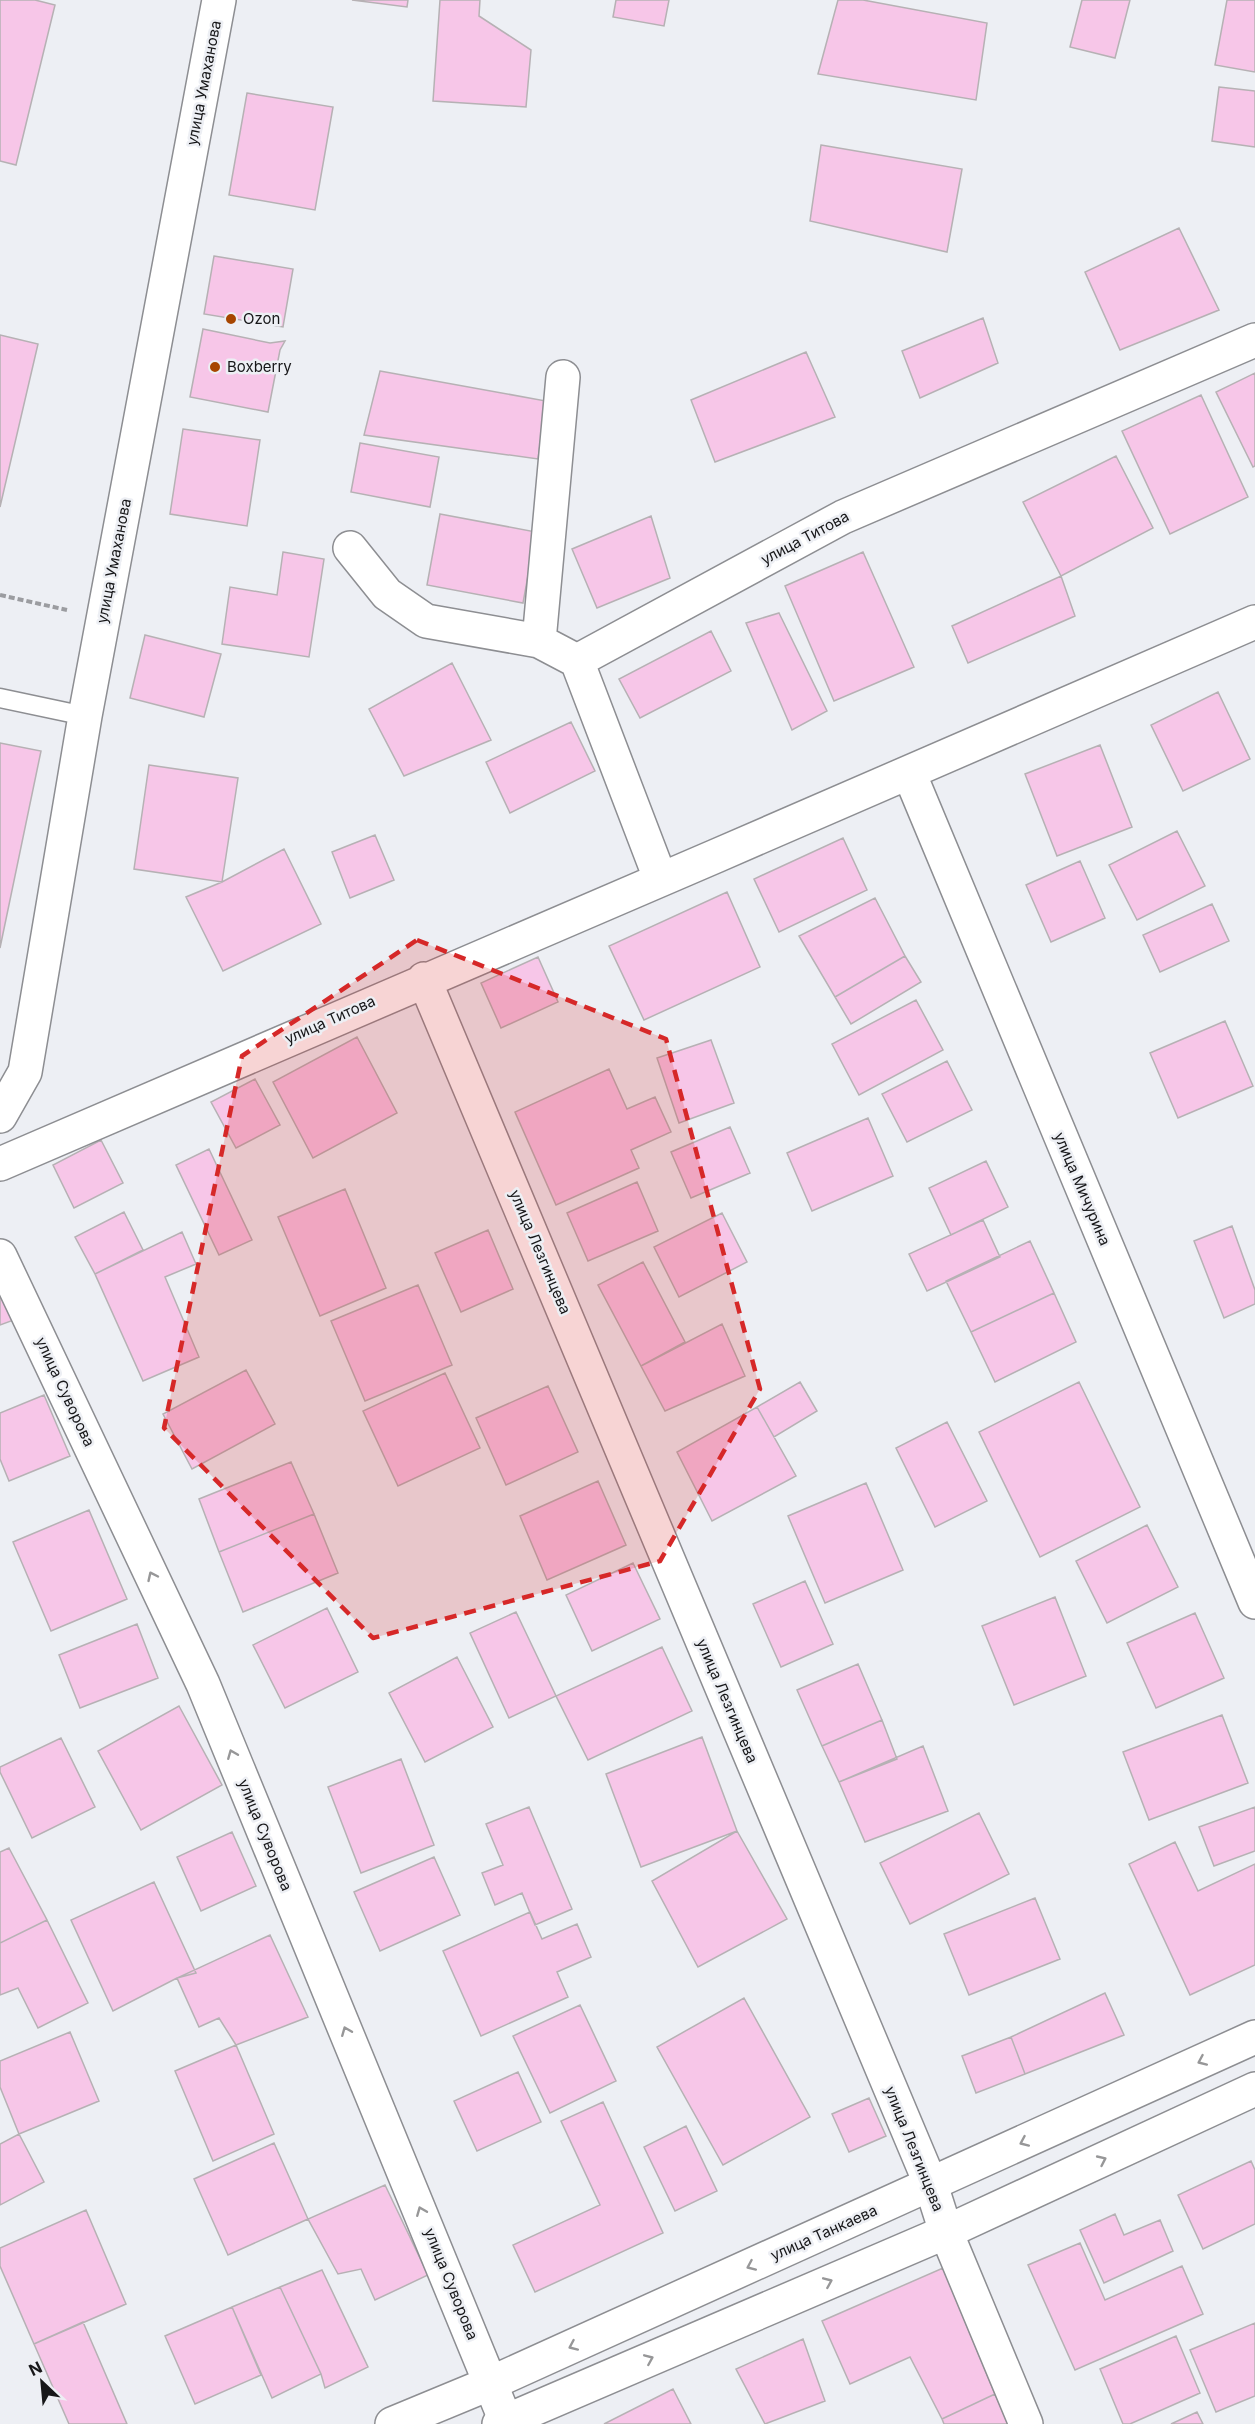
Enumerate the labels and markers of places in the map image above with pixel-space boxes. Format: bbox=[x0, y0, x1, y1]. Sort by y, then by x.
place label: Ozon bbox=[243, 309, 280, 328]
marker: Ozon bbox=[224, 312, 238, 326]
place label: Boxberry bbox=[227, 357, 292, 376]
marker: Boxberry bbox=[208, 360, 222, 374]

